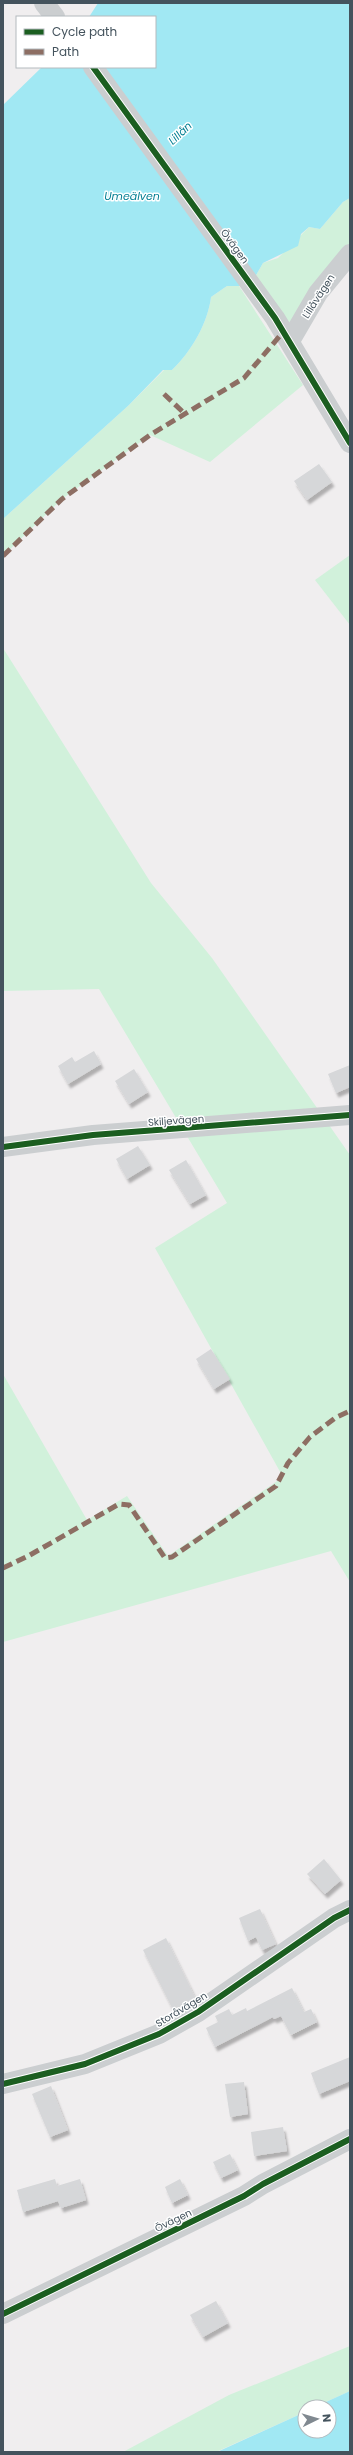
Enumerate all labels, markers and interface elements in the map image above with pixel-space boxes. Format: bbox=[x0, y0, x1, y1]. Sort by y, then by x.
legend bbox=[16, 16, 156, 68]
text: Cycle path bbox=[52, 23, 117, 40]
text: Path bbox=[52, 43, 79, 60]
water label: Lillån bbox=[165, 118, 195, 148]
water label: Umeälven bbox=[104, 188, 160, 204]
street label: Övägen bbox=[217, 226, 252, 267]
street label: Lillåvägen bbox=[298, 271, 338, 321]
street label: Skiljevägen bbox=[147, 1111, 205, 1130]
street label: Storåvägen bbox=[152, 1988, 210, 2031]
street label: Övägen bbox=[152, 2205, 194, 2236]
north arrow bbox=[297, 2399, 337, 2439]
text: N bbox=[319, 2413, 335, 2423]

